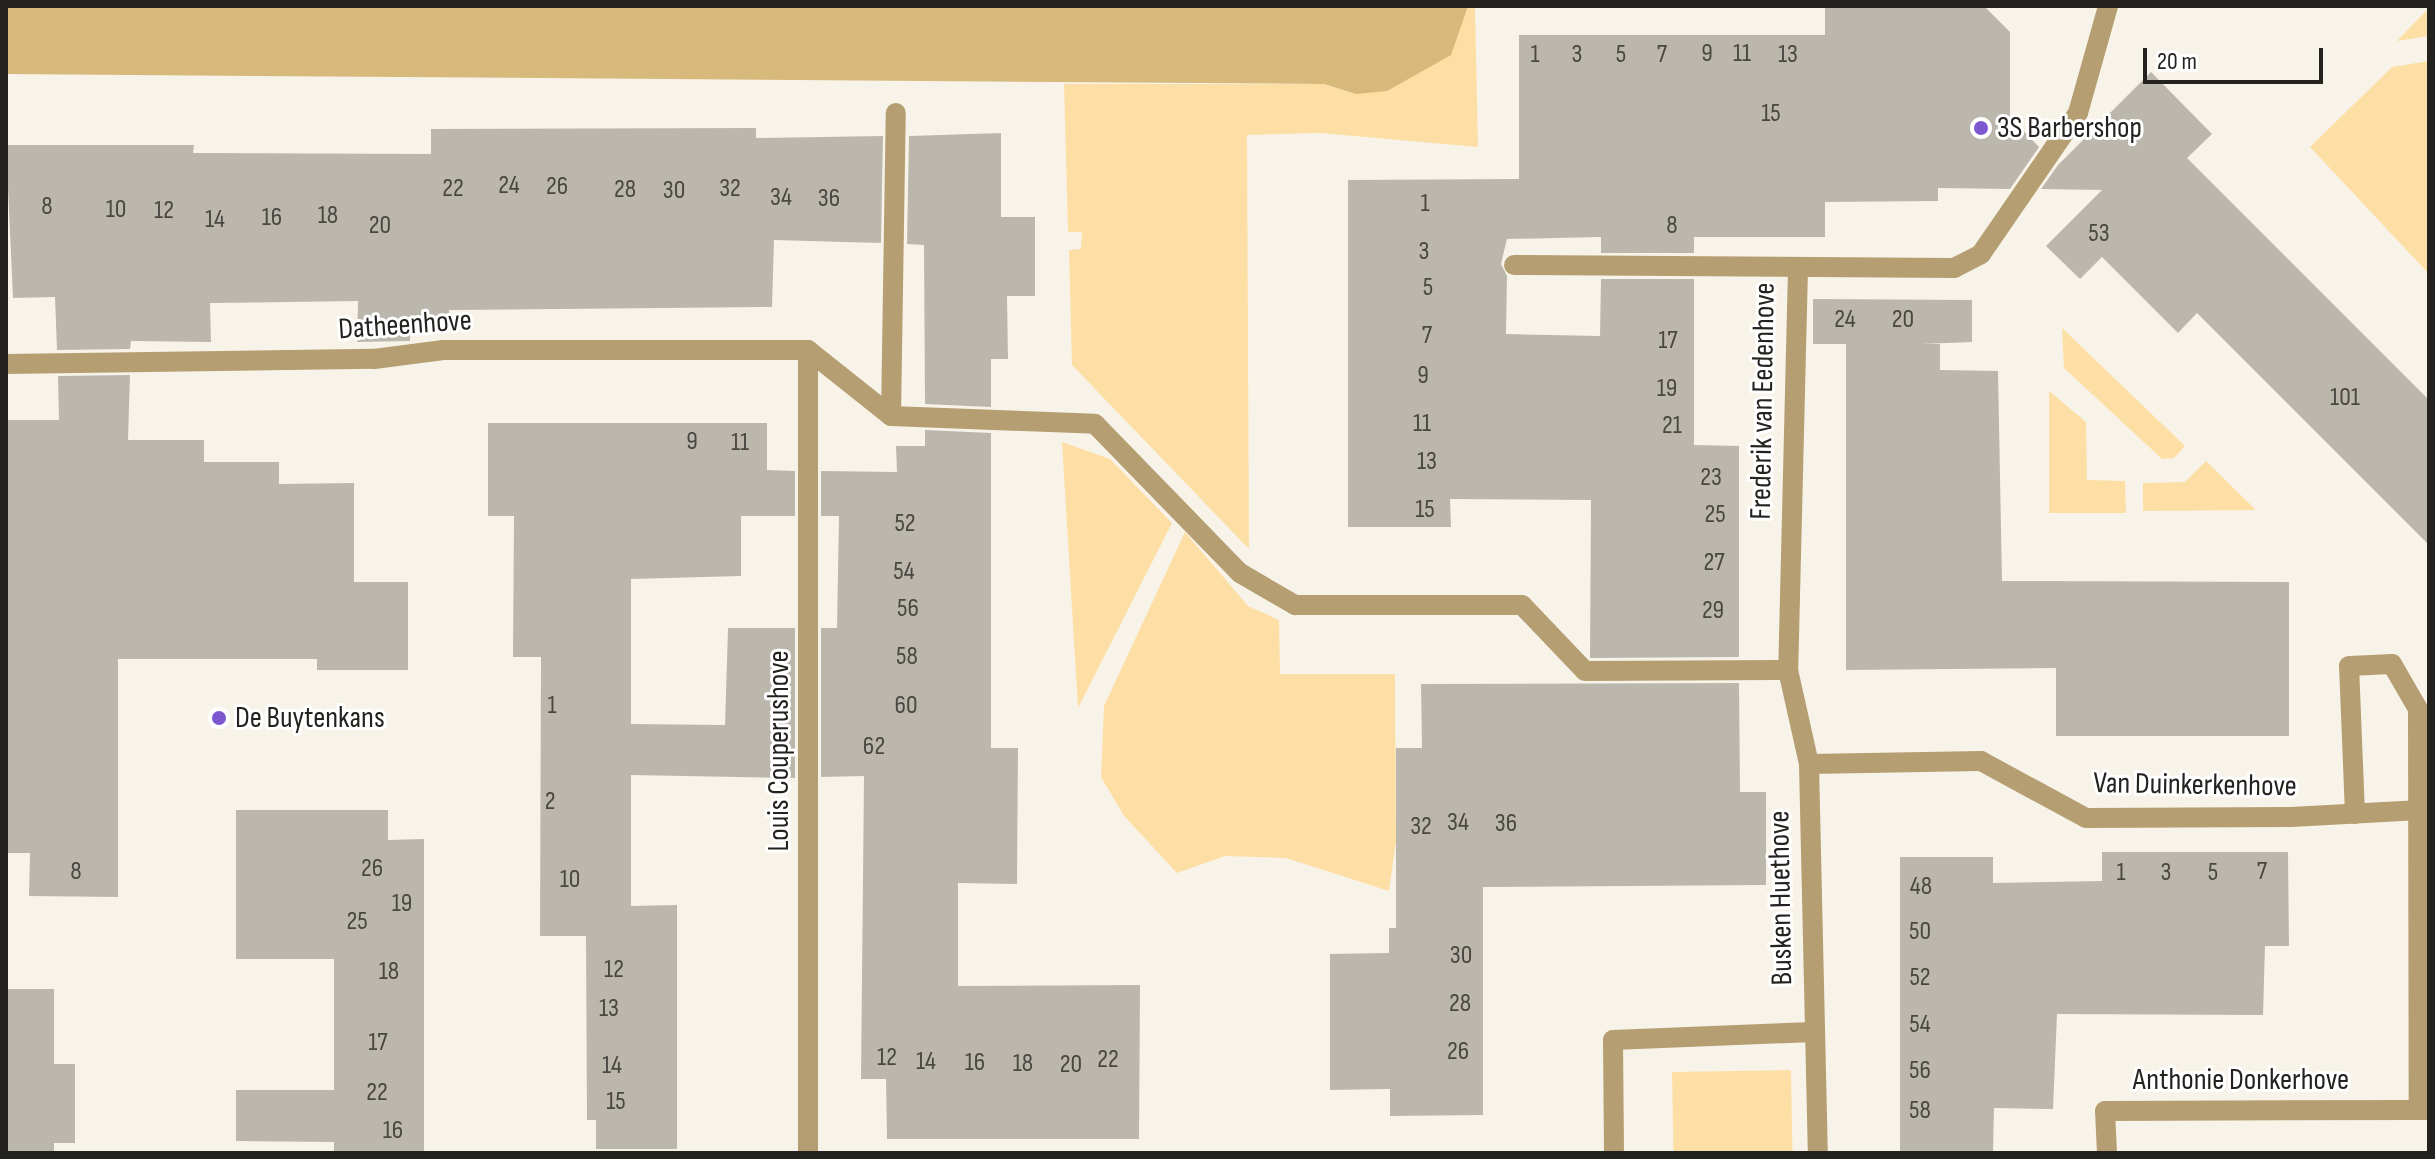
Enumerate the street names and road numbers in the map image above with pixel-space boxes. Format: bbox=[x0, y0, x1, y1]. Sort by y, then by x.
street label: Frederik van Eedenhove bbox=[1743, 282, 1783, 520]
street label: Datheenhove bbox=[337, 302, 473, 348]
street label: Louis Couperushove bbox=[761, 650, 797, 852]
street label: Van Duinkerkenhove bbox=[2093, 765, 2297, 805]
street label: Busken Huethove bbox=[1761, 810, 1801, 986]
street label: Anthonie Donkerhove bbox=[2133, 1062, 2349, 1098]

